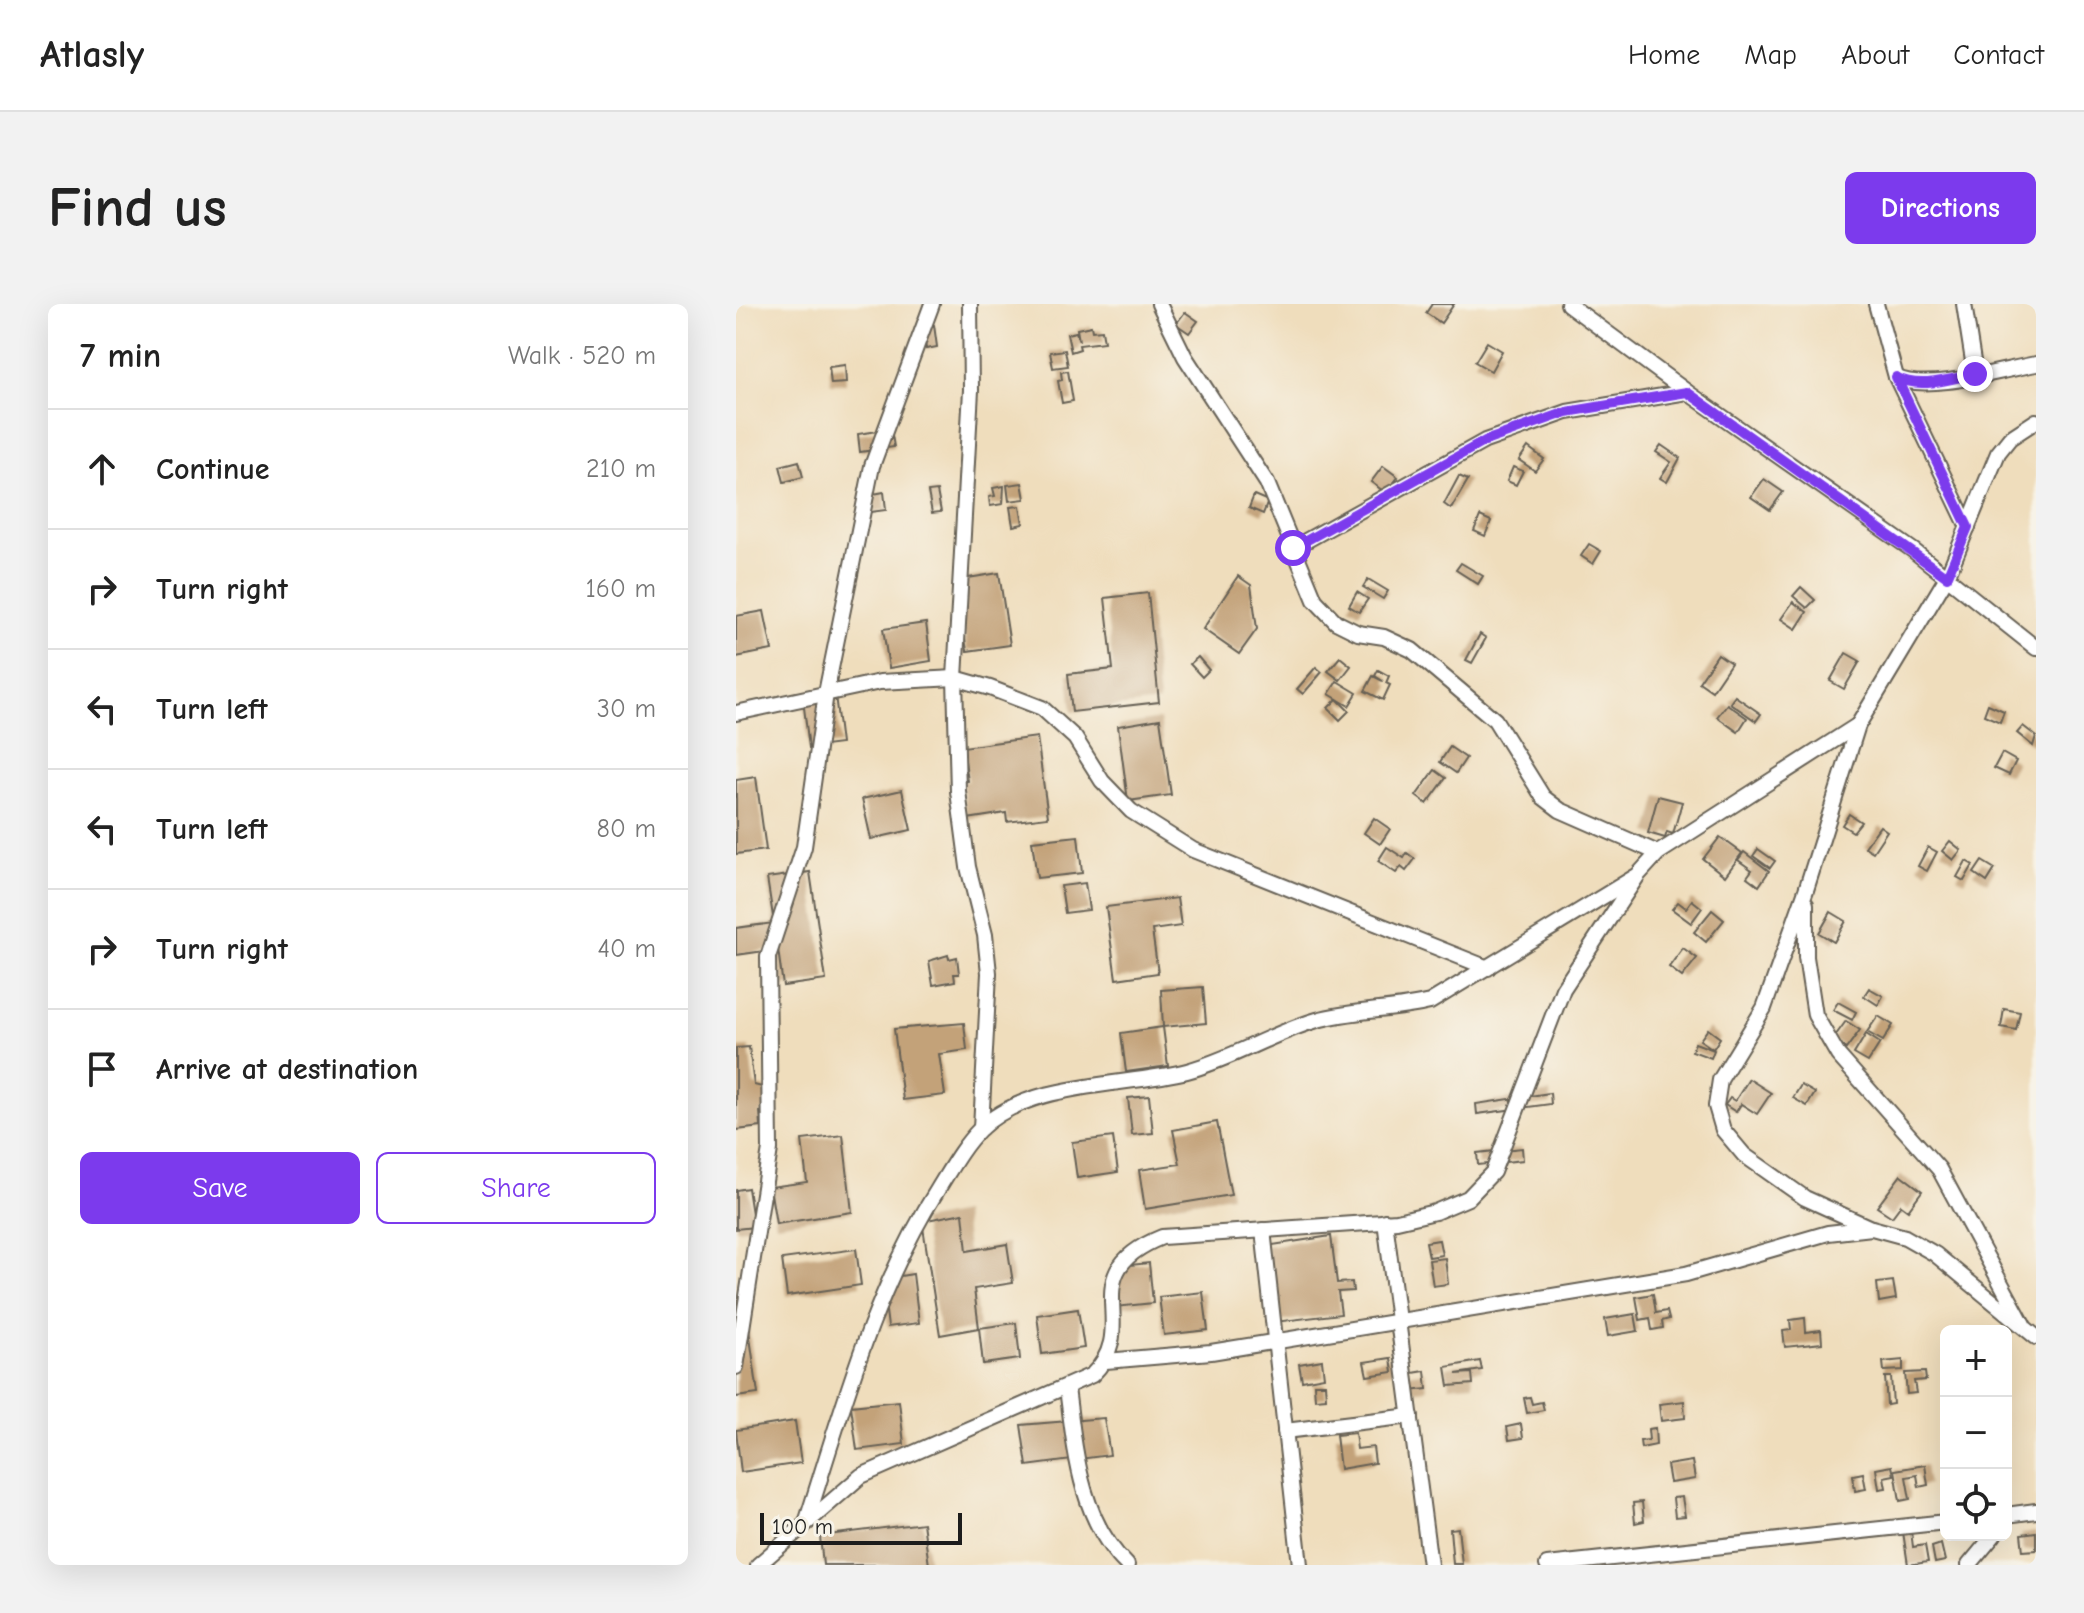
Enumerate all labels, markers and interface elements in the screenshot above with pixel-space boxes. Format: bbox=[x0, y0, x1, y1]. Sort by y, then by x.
text: Atlasly bbox=[40, 33, 144, 77]
text: Home bbox=[1628, 39, 1700, 71]
text: Map bbox=[1744, 39, 1797, 71]
text: About bbox=[1841, 39, 1909, 71]
text: Contact bbox=[1953, 39, 2044, 71]
button: Directions bbox=[1845, 172, 2036, 244]
text: Find us bbox=[48, 176, 227, 240]
text: 7 min bbox=[80, 336, 161, 376]
text: Walk · 520 m bbox=[508, 341, 656, 371]
route end bbox=[1957, 356, 1993, 392]
icon: ahead bbox=[80, 447, 124, 491]
text: Continue bbox=[156, 452, 270, 487]
text: 210 m bbox=[586, 454, 656, 484]
route start bbox=[1275, 530, 1311, 566]
icon: right bbox=[80, 567, 124, 611]
text: Turn right bbox=[156, 572, 288, 607]
text: 160 m bbox=[586, 574, 656, 604]
icon: left bbox=[80, 687, 124, 731]
text: Turn left bbox=[156, 692, 268, 727]
text: 30 m bbox=[597, 694, 656, 724]
icon: left bbox=[80, 807, 124, 851]
text: Turn left bbox=[156, 812, 268, 847]
text: 80 m bbox=[597, 814, 656, 844]
icon: right bbox=[80, 927, 124, 971]
text: Turn right bbox=[156, 932, 288, 967]
text: 40 m bbox=[597, 934, 656, 964]
icon: arrive bbox=[80, 1047, 124, 1091]
text: Arrive at destination bbox=[156, 1052, 418, 1087]
button: Save bbox=[80, 1152, 360, 1224]
button: Share bbox=[376, 1152, 656, 1224]
map controls bbox=[1940, 1325, 2012, 1541]
button: + bbox=[1940, 1325, 2012, 1397]
button: − bbox=[1940, 1397, 2012, 1469]
button: locate bbox=[1940, 1469, 2012, 1541]
scale bar bbox=[760, 1509, 962, 1545]
text: 100 m bbox=[772, 1514, 833, 1540]

